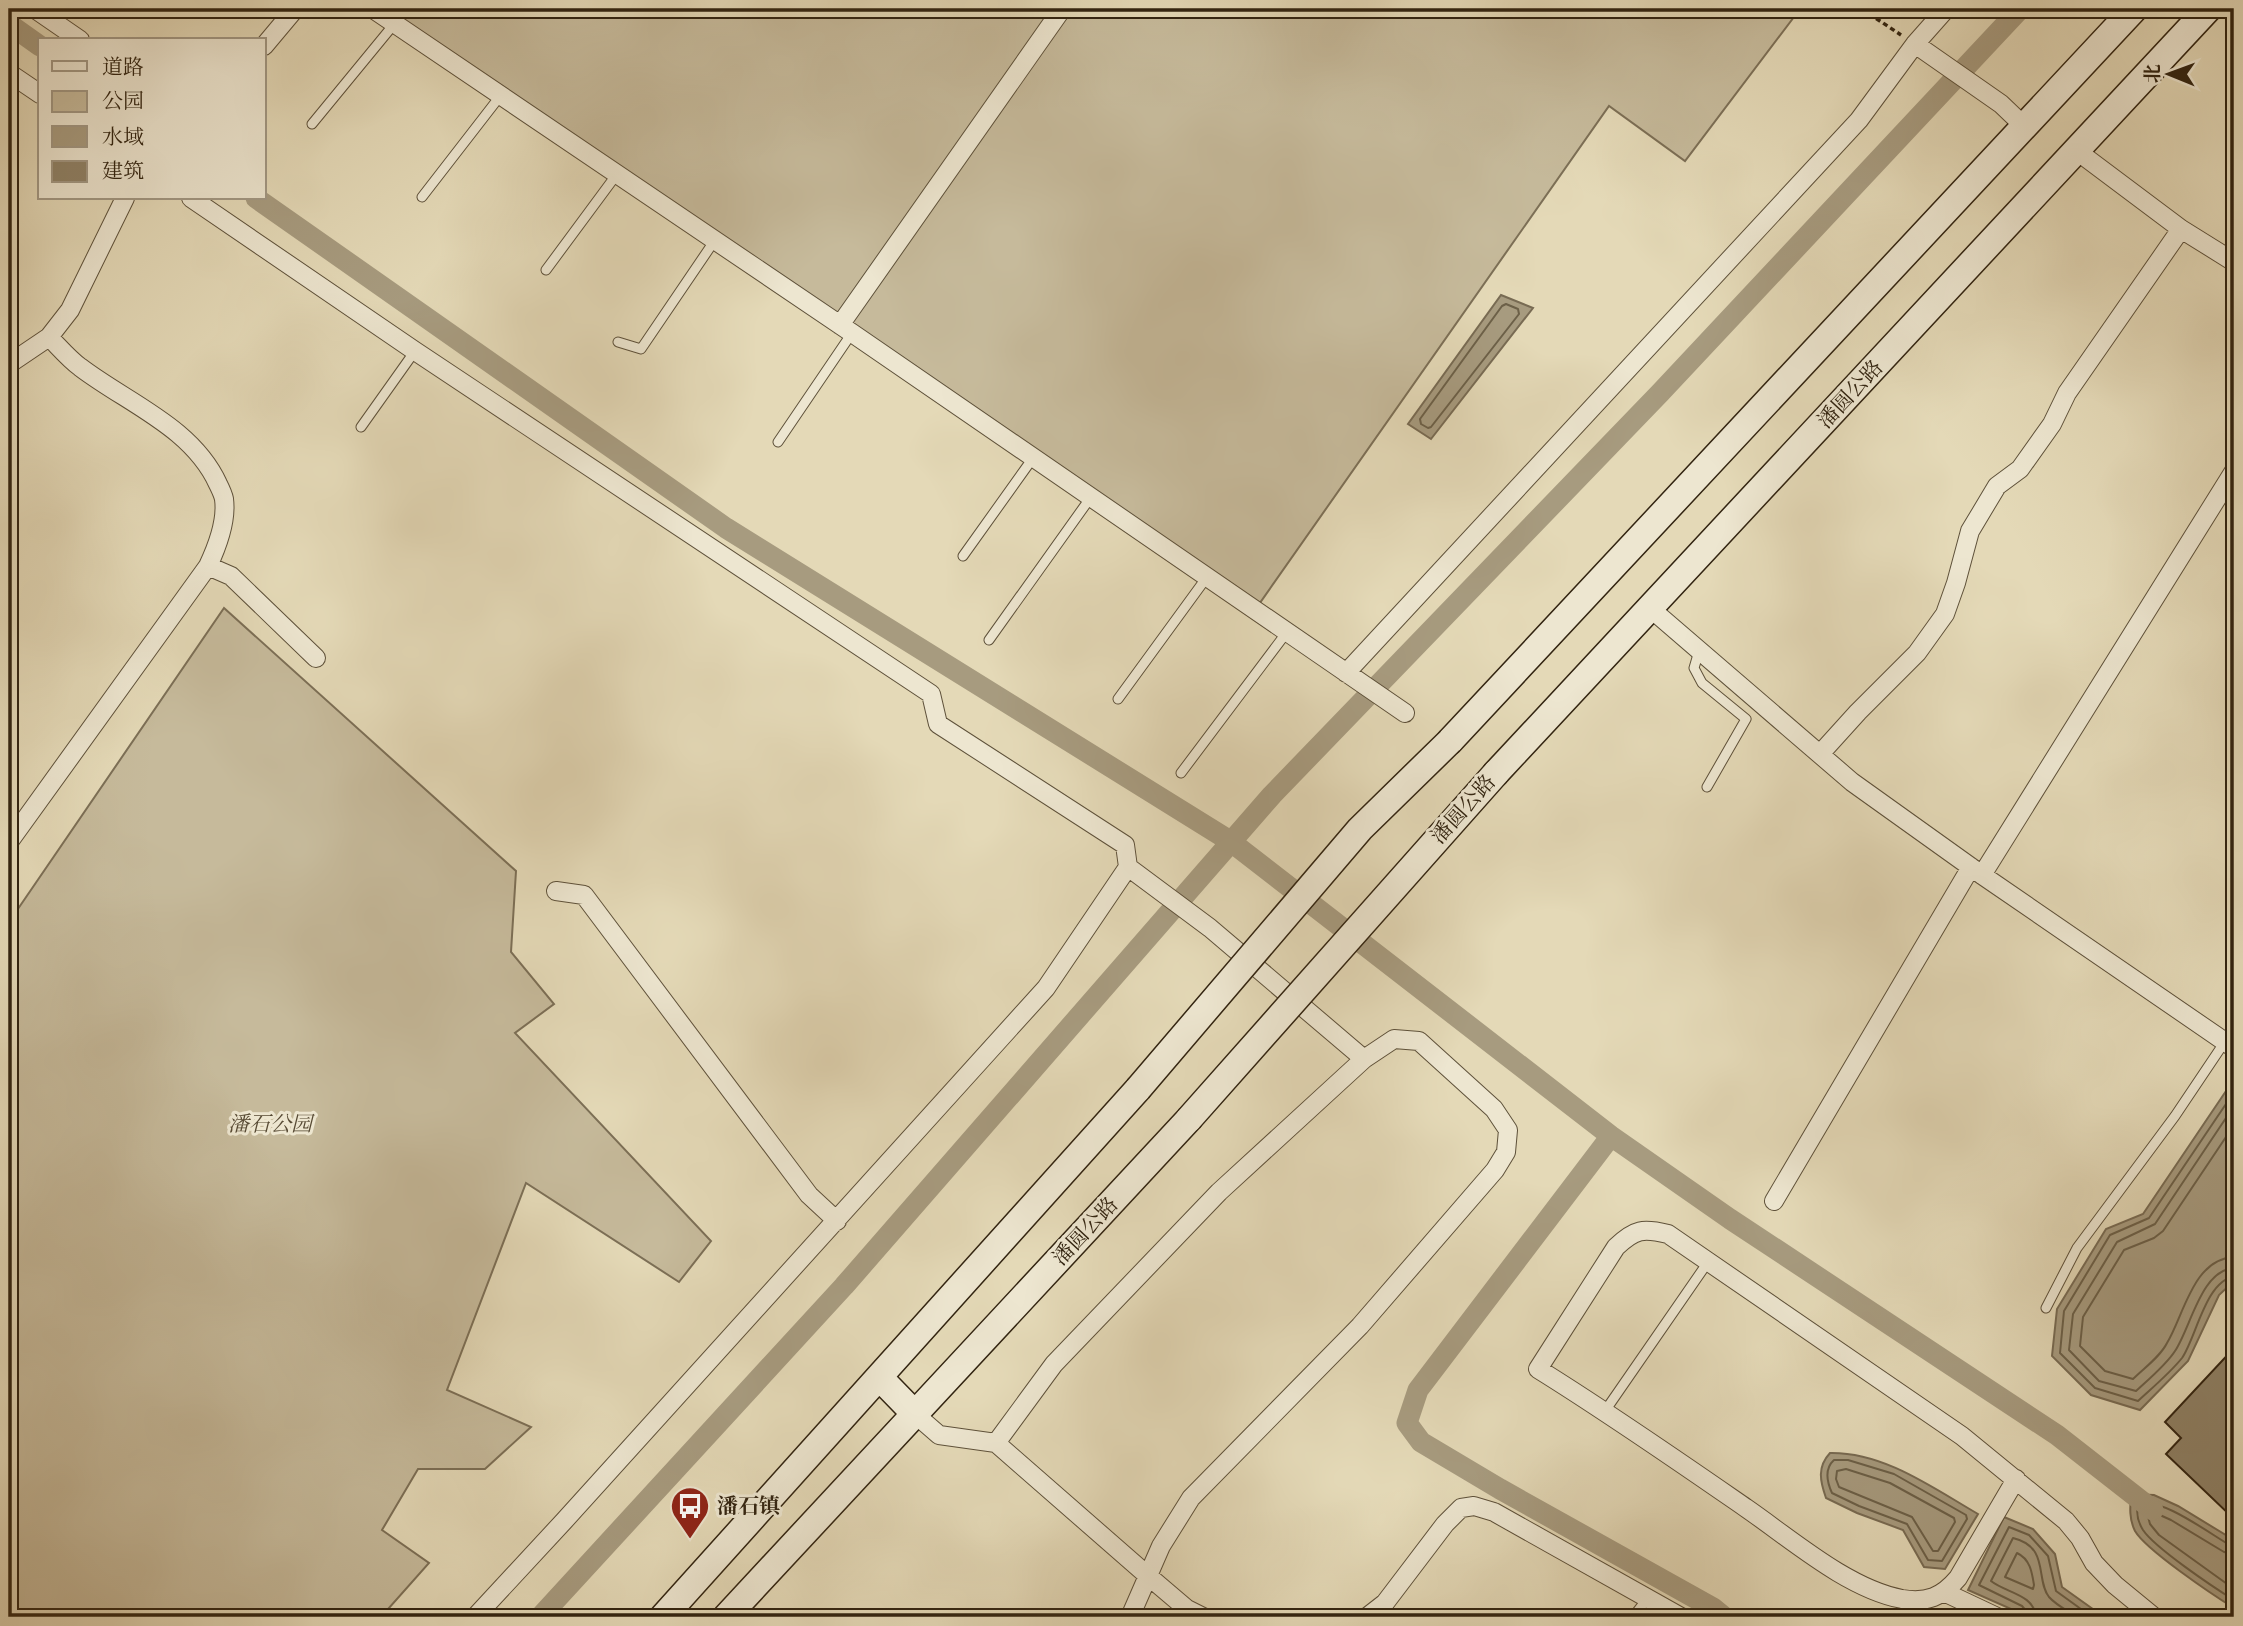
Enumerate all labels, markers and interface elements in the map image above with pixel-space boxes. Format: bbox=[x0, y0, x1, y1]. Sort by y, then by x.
legend bbox=[38, 38, 266, 200]
north arrow bbox=[2134, 38, 2204, 108]
text: 道路 bbox=[102, 54, 144, 80]
text: 北 bbox=[2141, 64, 2164, 83]
text: 公园 bbox=[102, 88, 144, 114]
text: 水域 bbox=[102, 124, 144, 150]
text: 建筑 bbox=[102, 158, 144, 184]
street label: 潘圆公路 bbox=[1812, 354, 1888, 434]
street label: 潘圆公路 bbox=[1425, 769, 1501, 849]
park label: 潘石公园 bbox=[228, 1111, 315, 1137]
street label: 潘圆公路 bbox=[1047, 1191, 1123, 1271]
bus stop icon: 潘石镇 bbox=[669, 1485, 711, 1540]
place label: 潘石镇 bbox=[717, 1493, 780, 1519]

